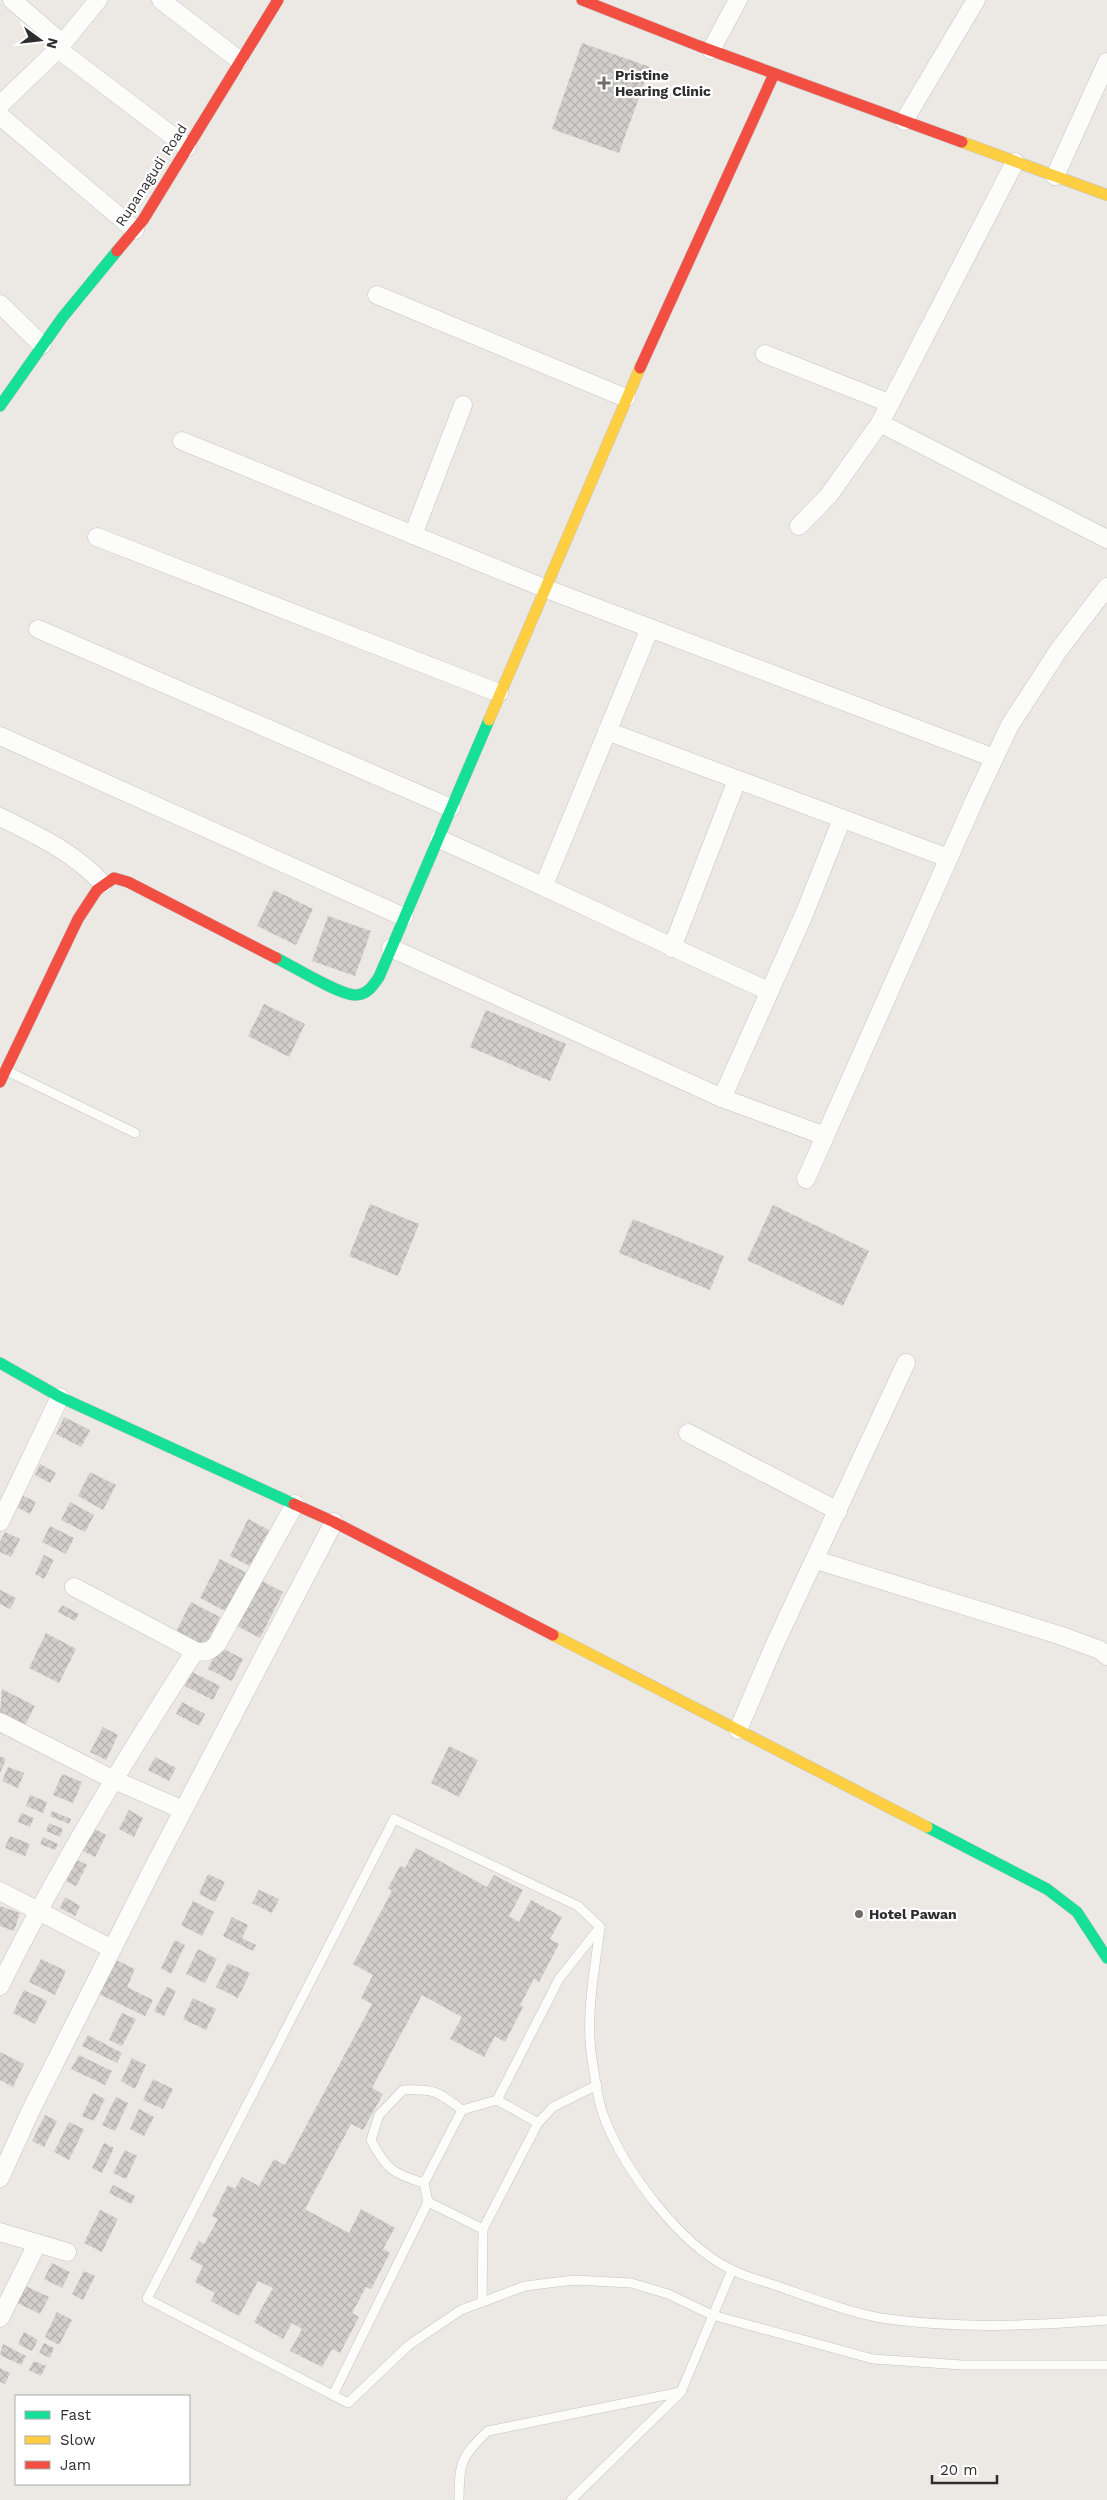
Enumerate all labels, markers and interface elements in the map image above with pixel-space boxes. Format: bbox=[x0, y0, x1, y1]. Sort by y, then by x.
north arrow bbox=[15, 15, 65, 65]
text: N bbox=[43, 36, 62, 50]
place label: Pristine Hearing Clinic bbox=[615, 67, 711, 99]
marker: Pristine Hearing Clinic bbox=[597, 76, 611, 90]
street label: Rupanagudi Road bbox=[112, 121, 190, 229]
place label: Hotel Pawan bbox=[869, 1906, 957, 1922]
marker: Hotel Pawan bbox=[853, 1908, 865, 1920]
legend bbox=[15, 2395, 190, 2485]
text: Fast bbox=[60, 2406, 92, 2424]
text: Slow bbox=[60, 2431, 96, 2449]
scale bar bbox=[932, 2452, 997, 2484]
text: Jam bbox=[60, 2456, 91, 2474]
text: 20 m bbox=[940, 2461, 978, 2479]

